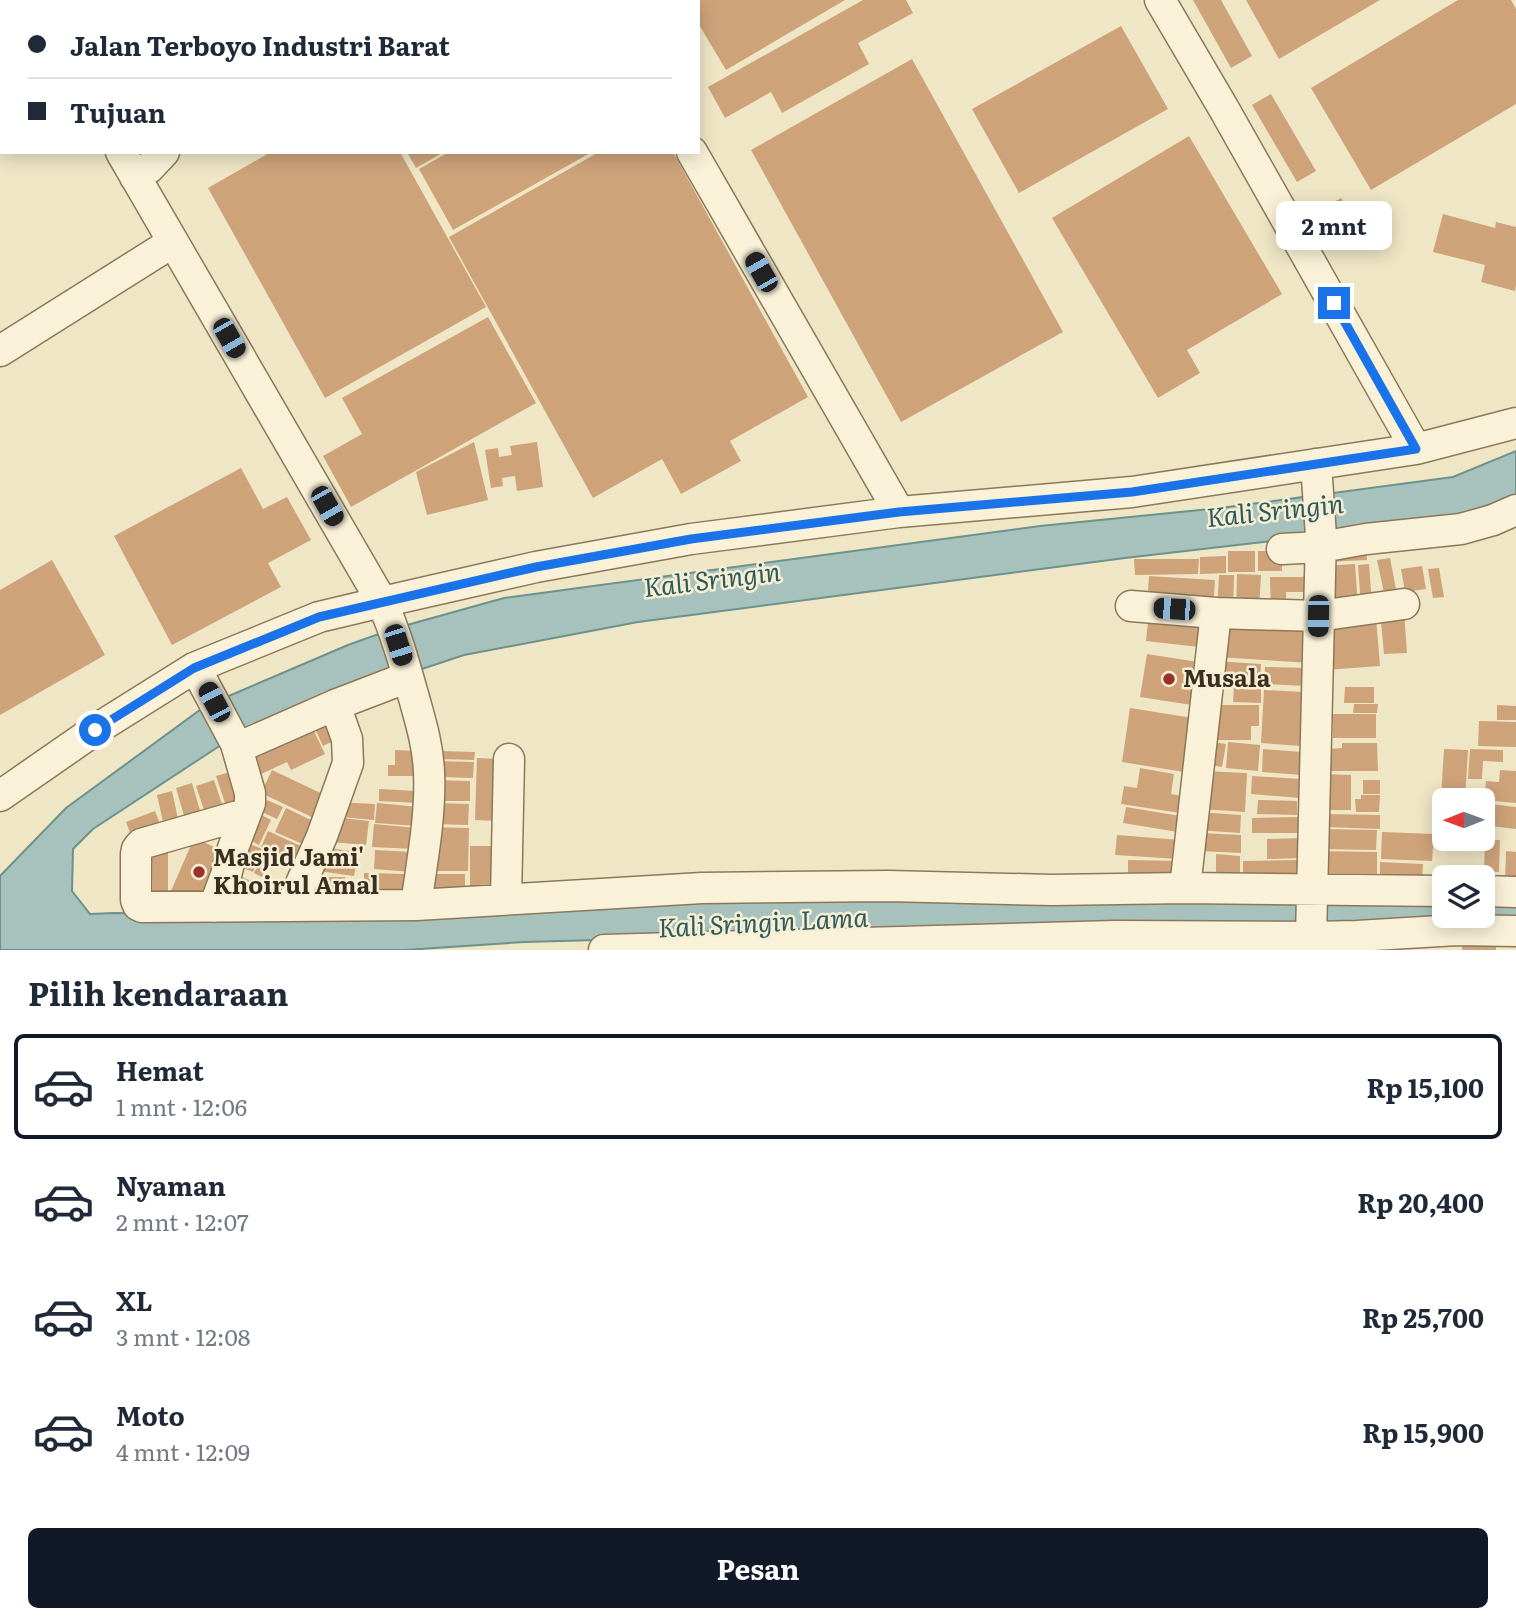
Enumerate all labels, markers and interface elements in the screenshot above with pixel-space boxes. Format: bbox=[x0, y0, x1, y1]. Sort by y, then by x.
text: Jalan Terboyo Industri Barat bbox=[70, 25, 450, 64]
text: Tujuan bbox=[70, 92, 166, 131]
callout: 2 mnt bbox=[1276, 202, 1392, 250]
text: 2 mnt bbox=[1301, 208, 1367, 242]
car bbox=[742, 249, 781, 295]
route end bbox=[1318, 287, 1350, 319]
car bbox=[210, 315, 249, 361]
water label: Kali Sringin bbox=[1204, 482, 1346, 535]
car bbox=[308, 483, 347, 529]
water label: Kali Sringin bbox=[641, 550, 783, 605]
car bbox=[1308, 595, 1329, 637]
car bbox=[1153, 597, 1196, 621]
car bbox=[382, 622, 415, 668]
place label: Musala bbox=[1183, 659, 1271, 694]
marker: Musala bbox=[1161, 671, 1177, 687]
car bbox=[195, 679, 234, 725]
route start bbox=[79, 714, 111, 746]
north arrow bbox=[1432, 788, 1494, 850]
map controls bbox=[1432, 788, 1495, 928]
place label: Masjid Jami' Khoirul Amal bbox=[213, 838, 379, 901]
marker: Masjid Jami' Khoirul Amal bbox=[191, 864, 207, 880]
button: layers bbox=[1432, 865, 1495, 928]
water label: Kali Sringin Lama bbox=[657, 896, 869, 945]
text: Pilih kendaraan bbox=[28, 968, 288, 1016]
text: Hemat bbox=[116, 1050, 204, 1089]
icon: car bbox=[32, 1055, 95, 1118]
text: Rp 15,100 bbox=[1367, 1067, 1484, 1106]
text: 1 mnt · 12:06 bbox=[116, 1089, 247, 1123]
text: Nyaman bbox=[116, 1165, 226, 1204]
icon: car bbox=[32, 1170, 95, 1233]
text: Rp 20,400 bbox=[1357, 1182, 1484, 1221]
text: 2 mnt · 12:07 bbox=[116, 1204, 249, 1238]
text: XL bbox=[116, 1280, 153, 1319]
icon: car bbox=[32, 1285, 95, 1348]
text: Rp 25,700 bbox=[1362, 1297, 1484, 1336]
text: 3 mnt · 12:08 bbox=[116, 1319, 250, 1353]
text: Moto bbox=[116, 1395, 185, 1434]
icon: car bbox=[32, 1400, 95, 1463]
text: Rp 15,900 bbox=[1362, 1412, 1484, 1451]
text: 4 mnt · 12:09 bbox=[116, 1434, 250, 1468]
button: Pesan bbox=[28, 1528, 1488, 1608]

